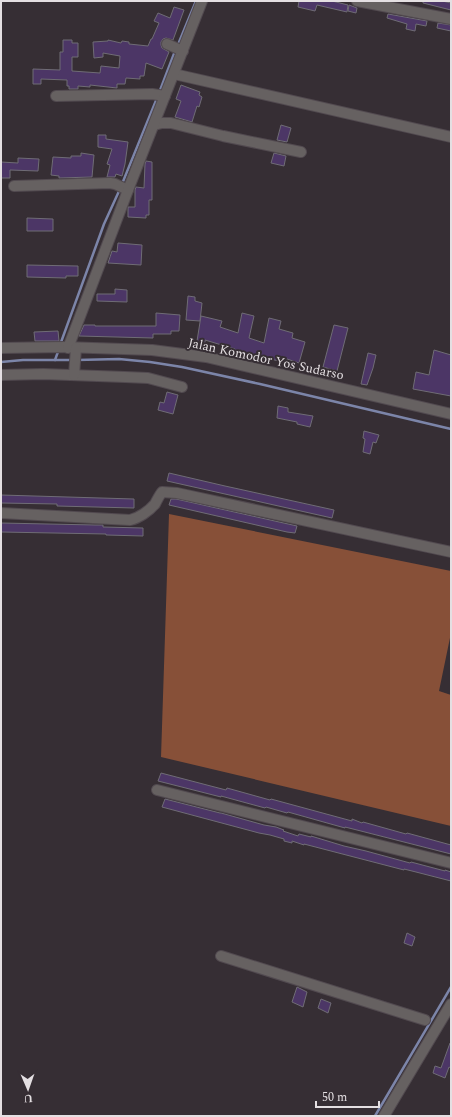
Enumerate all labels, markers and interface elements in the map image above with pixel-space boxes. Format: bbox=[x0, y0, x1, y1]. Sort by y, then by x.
street label: Jalan Komodor Yos Sudarso bbox=[186, 333, 346, 385]
north arrow bbox=[8, 1069, 48, 1109]
scale bar bbox=[316, 1083, 379, 1109]
text: 50 m bbox=[322, 1088, 347, 1107]
text: U bbox=[23, 1090, 33, 1107]

